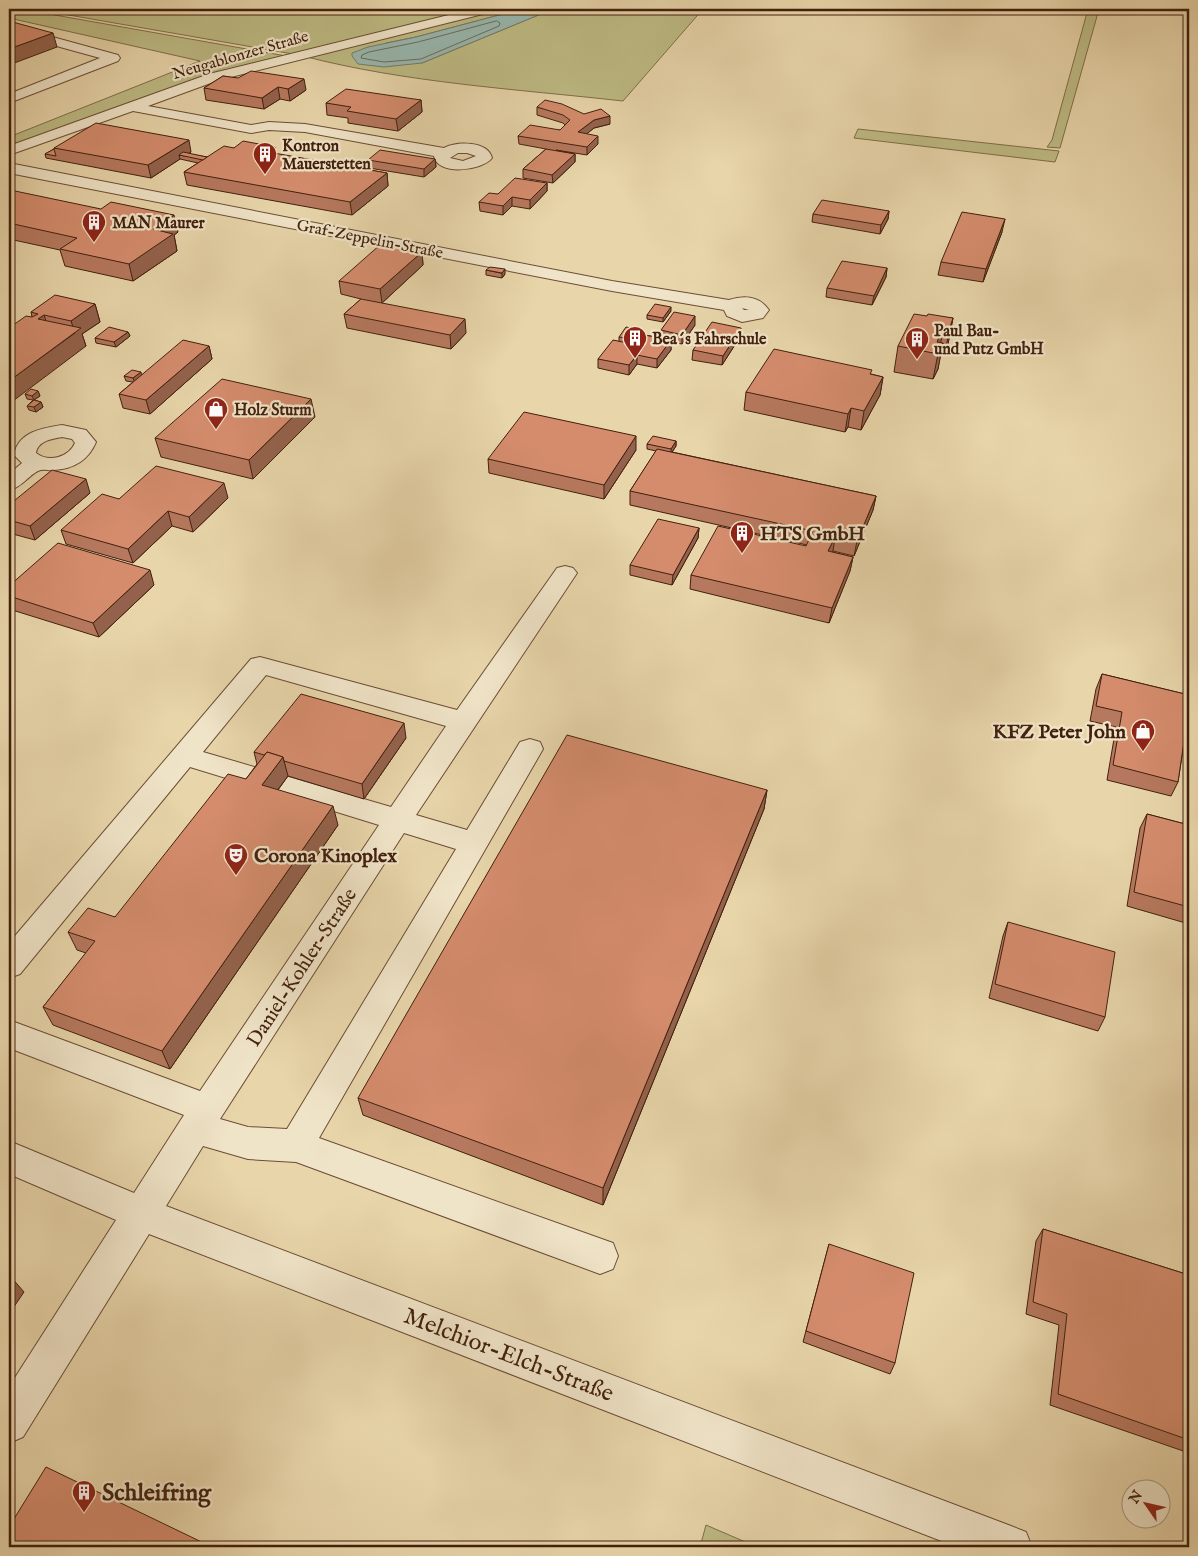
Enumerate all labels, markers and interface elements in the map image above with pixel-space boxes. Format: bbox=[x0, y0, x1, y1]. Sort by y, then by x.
street label: Neugablonzer Straße bbox=[170, 27, 311, 85]
place label: Kontron Mauerstetten bbox=[282, 137, 371, 175]
building icon: Kontron Mauerstetten bbox=[252, 141, 278, 175]
building icon: MAN Maurer bbox=[81, 209, 107, 243]
place label: MAN Maurer bbox=[112, 214, 205, 234]
street label: Graf-Zeppelin-Straße bbox=[295, 216, 445, 264]
place label: Paul Bau- und Putz GmbH bbox=[934, 322, 1044, 360]
building icon: Bea´s Fahrschule bbox=[622, 325, 648, 359]
building icon: Paul Bau- und Putz GmbH bbox=[904, 326, 930, 360]
place label: Bea´s Fahrschule bbox=[652, 330, 767, 350]
shop icon: Holz Sturm bbox=[203, 396, 229, 430]
place label: Holz Sturm bbox=[234, 401, 312, 421]
building icon: HTS GmbH bbox=[729, 520, 755, 554]
place label: HTS GmbH bbox=[760, 522, 865, 547]
shop icon: KFZ Peter John bbox=[1130, 718, 1156, 752]
place label: KFZ Peter John bbox=[993, 720, 1126, 745]
theatre icon: Corona Kinoplex bbox=[223, 842, 249, 876]
place label: Corona Kinoplex bbox=[254, 844, 397, 869]
street label: Daniel-Kohler-Straße bbox=[242, 884, 363, 1052]
street label: Melchior-Elch-Straße bbox=[399, 1301, 618, 1410]
place label: Schleifring bbox=[102, 1478, 212, 1509]
north arrow bbox=[1120, 1478, 1170, 1528]
building icon: Schleifring bbox=[71, 1479, 97, 1513]
text: N bbox=[1125, 1487, 1147, 1508]

